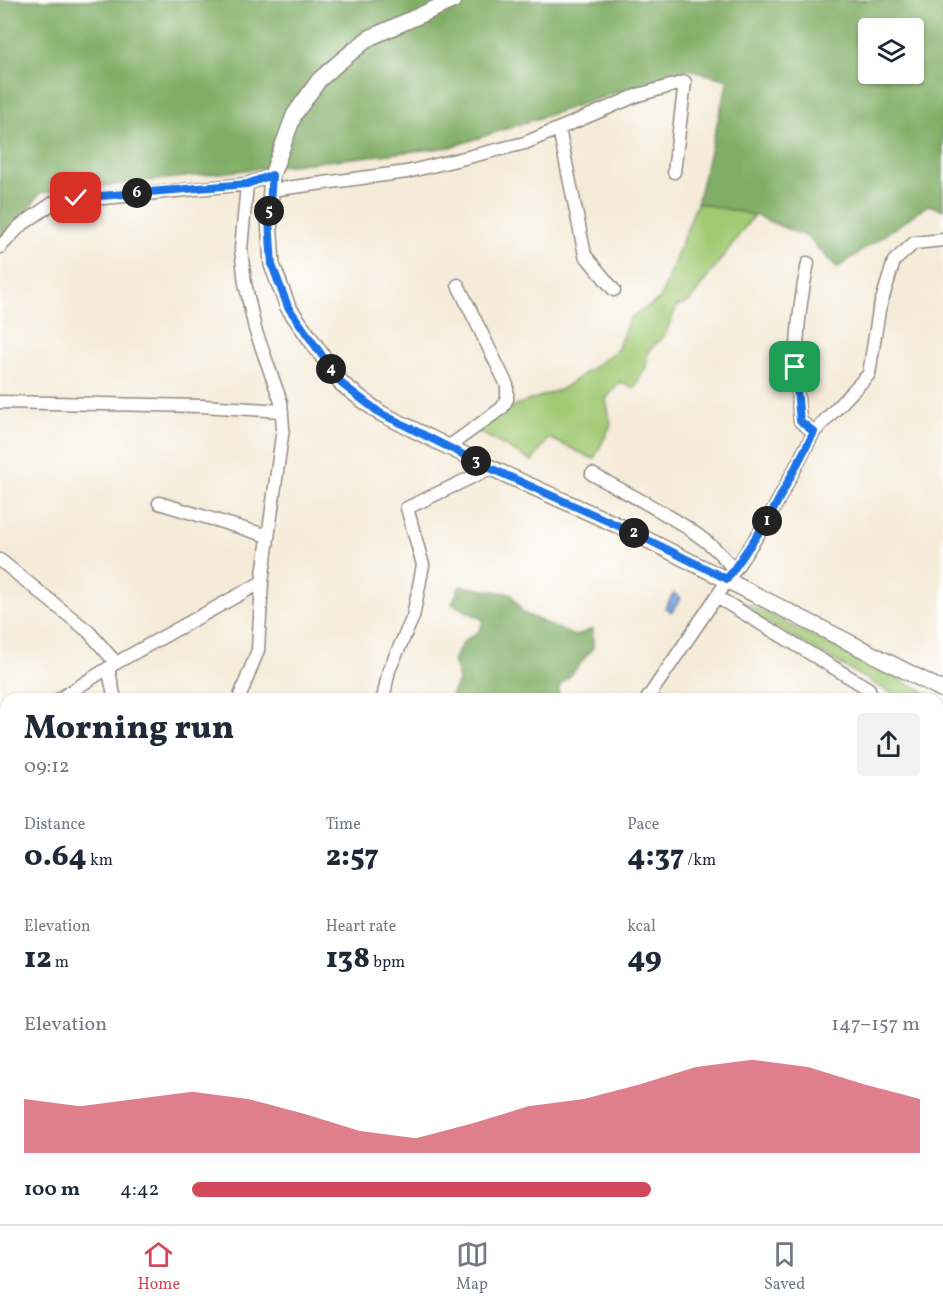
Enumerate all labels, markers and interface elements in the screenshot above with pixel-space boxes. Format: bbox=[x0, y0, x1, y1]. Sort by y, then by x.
map controls bbox=[858, 18, 924, 84]
button: layers bbox=[858, 18, 924, 84]
pin bbox=[50, 172, 101, 223]
pin: 6 bbox=[122, 178, 152, 208]
icon: check bbox=[59, 181, 92, 214]
text: 6 bbox=[133, 182, 141, 204]
pin: 5 bbox=[254, 196, 284, 226]
text: 5 bbox=[265, 200, 273, 222]
pin bbox=[769, 341, 820, 392]
icon: arrive bbox=[778, 350, 811, 383]
pin: 4 bbox=[316, 354, 346, 384]
text: 4 bbox=[326, 358, 336, 380]
pin: 3 bbox=[461, 446, 491, 476]
text: 3 bbox=[472, 450, 480, 472]
pin: 1 bbox=[752, 506, 782, 536]
text: 1 bbox=[764, 510, 770, 532]
pin: 2 bbox=[619, 518, 649, 548]
text: 2 bbox=[630, 522, 638, 544]
text: Morning run bbox=[24, 707, 234, 753]
button: share bbox=[857, 713, 920, 776]
text: 09:12 bbox=[24, 753, 70, 781]
text: Distance bbox=[24, 814, 85, 836]
text: Time bbox=[326, 814, 361, 836]
text: Pace bbox=[627, 814, 659, 836]
text: 0.64 bbox=[24, 836, 87, 878]
text: 2:57 bbox=[326, 836, 379, 878]
text: 4:37 bbox=[627, 836, 684, 878]
text: km bbox=[87, 850, 113, 872]
text: /km bbox=[684, 850, 716, 872]
text: Elevation bbox=[24, 916, 91, 938]
text: Heart rate bbox=[326, 916, 396, 938]
text: kcal bbox=[627, 916, 656, 938]
text: 12 bbox=[24, 938, 52, 980]
text: 138 bbox=[326, 938, 370, 980]
text: 49 bbox=[627, 938, 662, 980]
text: m bbox=[52, 952, 69, 974]
text: bpm bbox=[370, 952, 405, 974]
text: Elevation bbox=[24, 1011, 107, 1039]
text: 147–157 m bbox=[831, 1011, 920, 1039]
text: 100 m bbox=[24, 1176, 80, 1204]
text: 4:42 bbox=[120, 1176, 159, 1204]
tab: Home bbox=[138, 1238, 180, 1296]
tab: Map bbox=[456, 1238, 489, 1296]
tab: Saved bbox=[764, 1238, 805, 1296]

